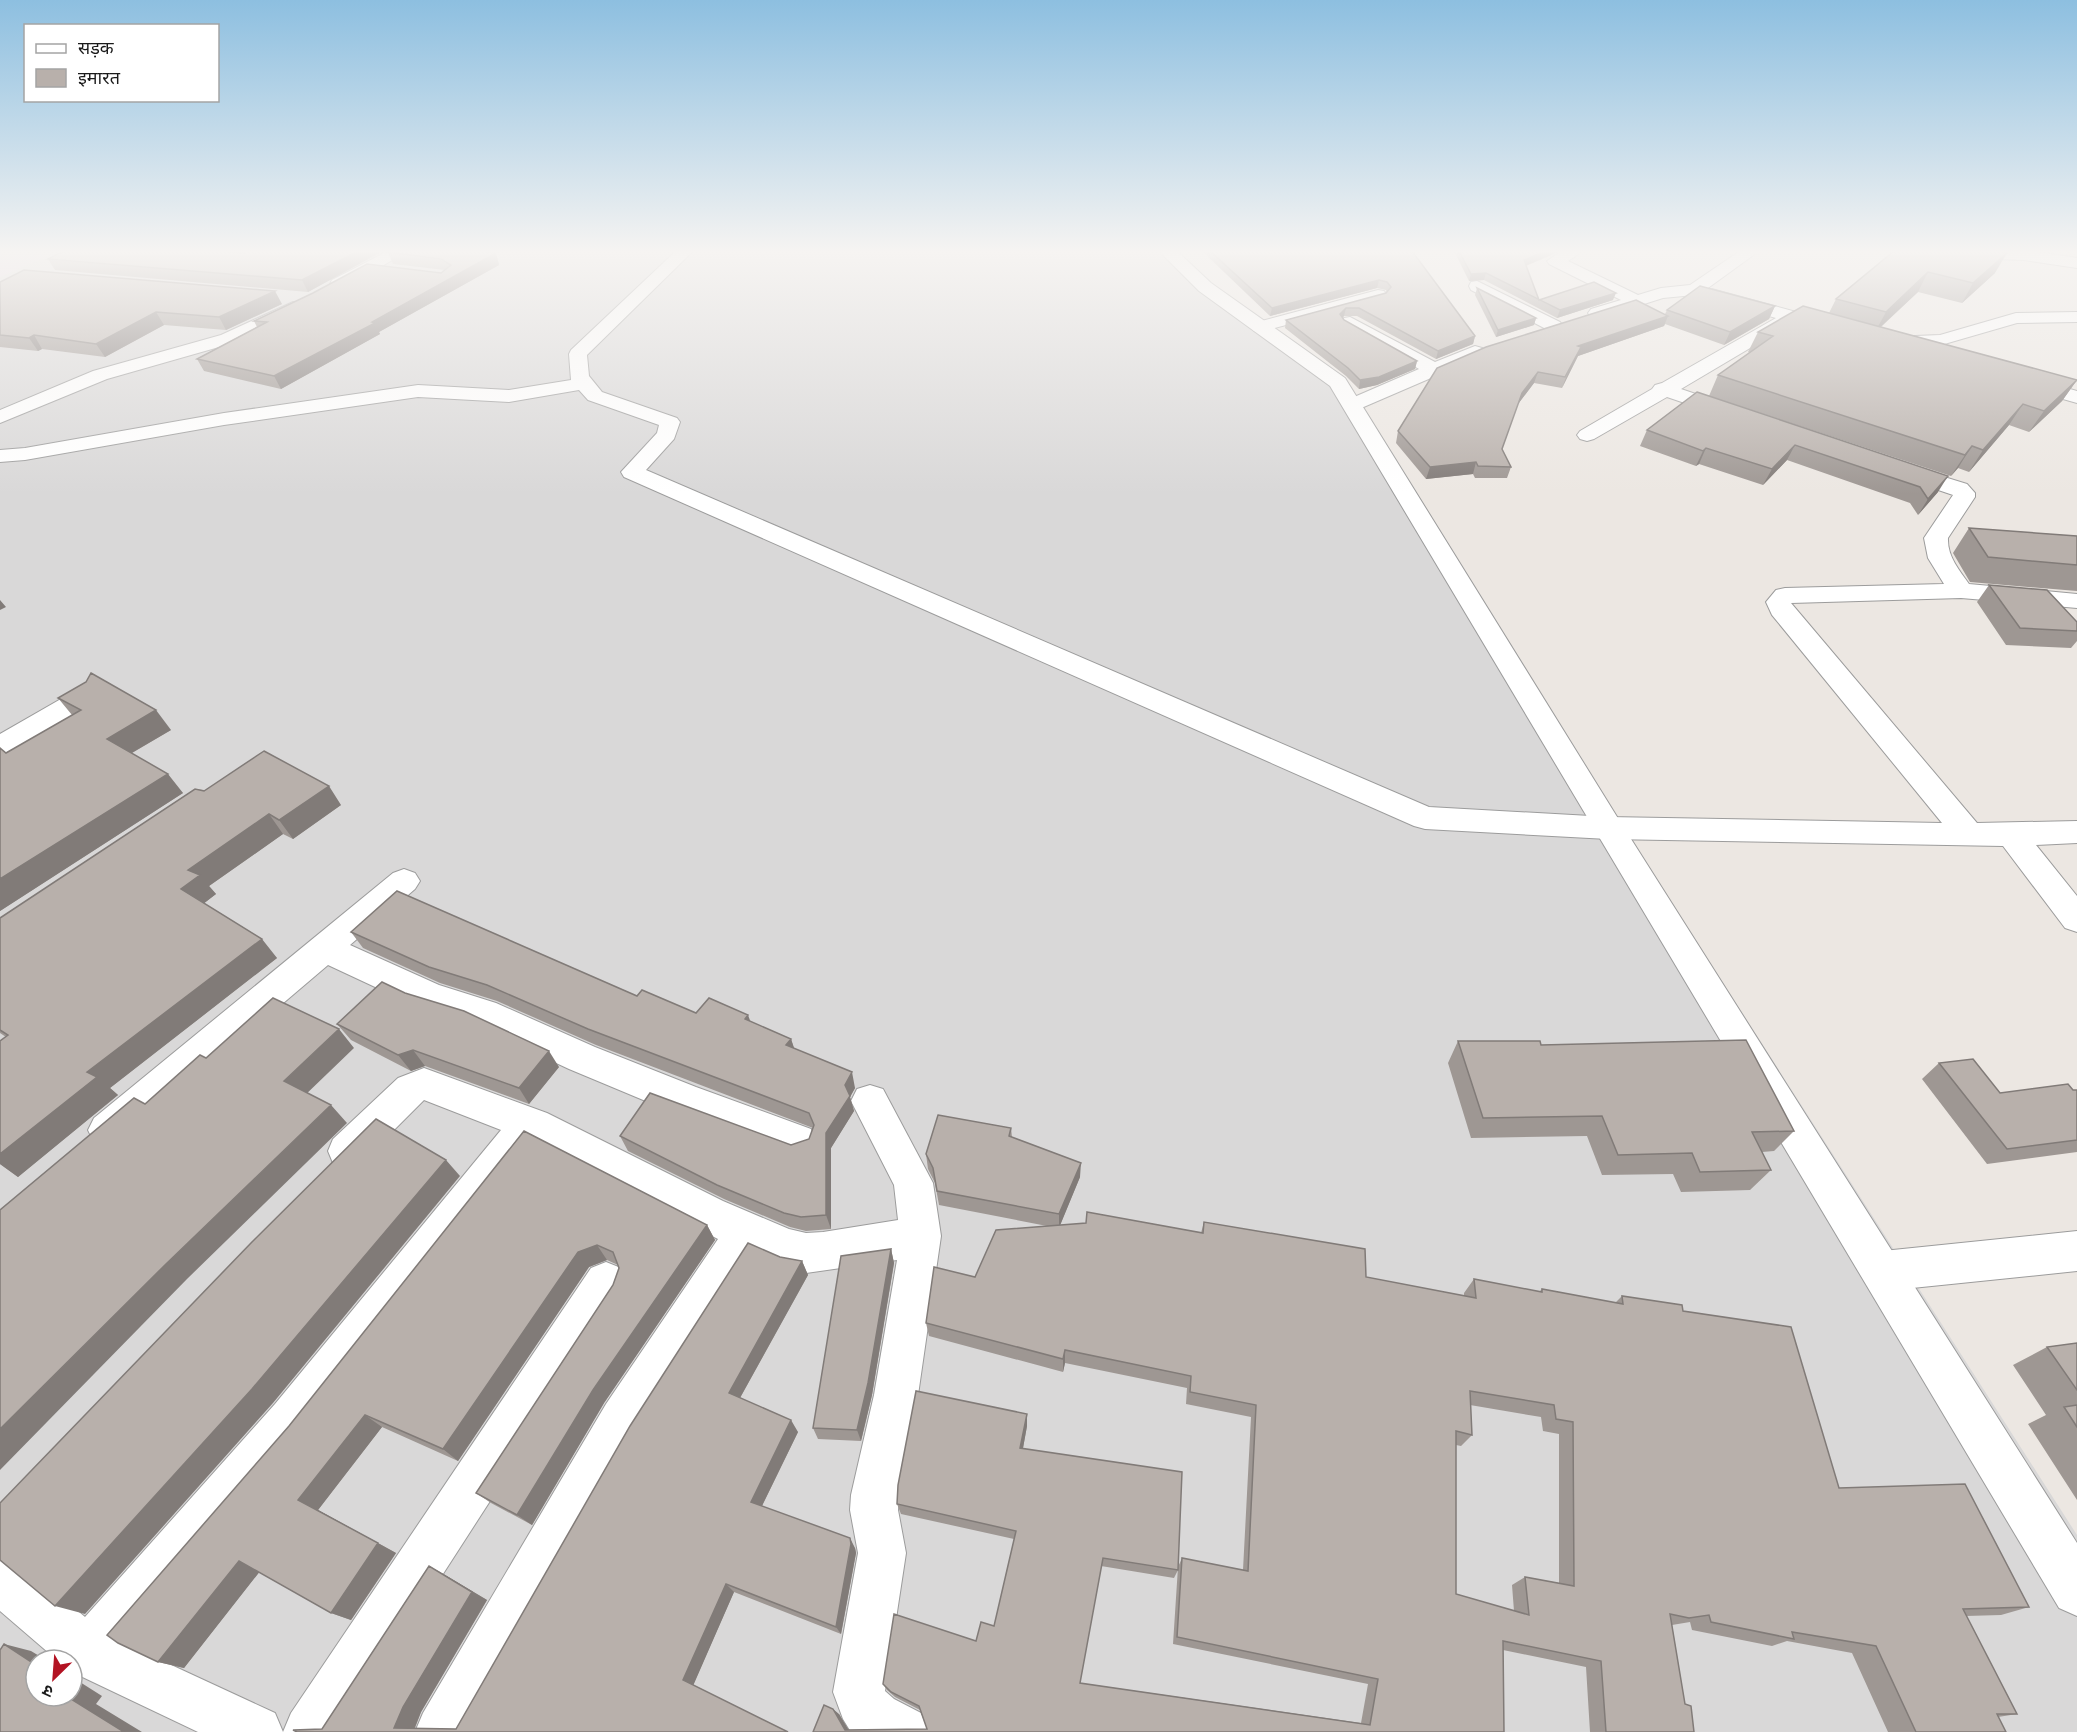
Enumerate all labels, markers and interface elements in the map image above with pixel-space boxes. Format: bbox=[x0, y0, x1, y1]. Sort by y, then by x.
legend bbox=[24, 24, 219, 102]
text: सड़क bbox=[78, 36, 115, 61]
text: इमारत bbox=[78, 66, 121, 91]
north arrow bbox=[24, 1648, 84, 1708]
text: उ bbox=[39, 1678, 57, 1703]

